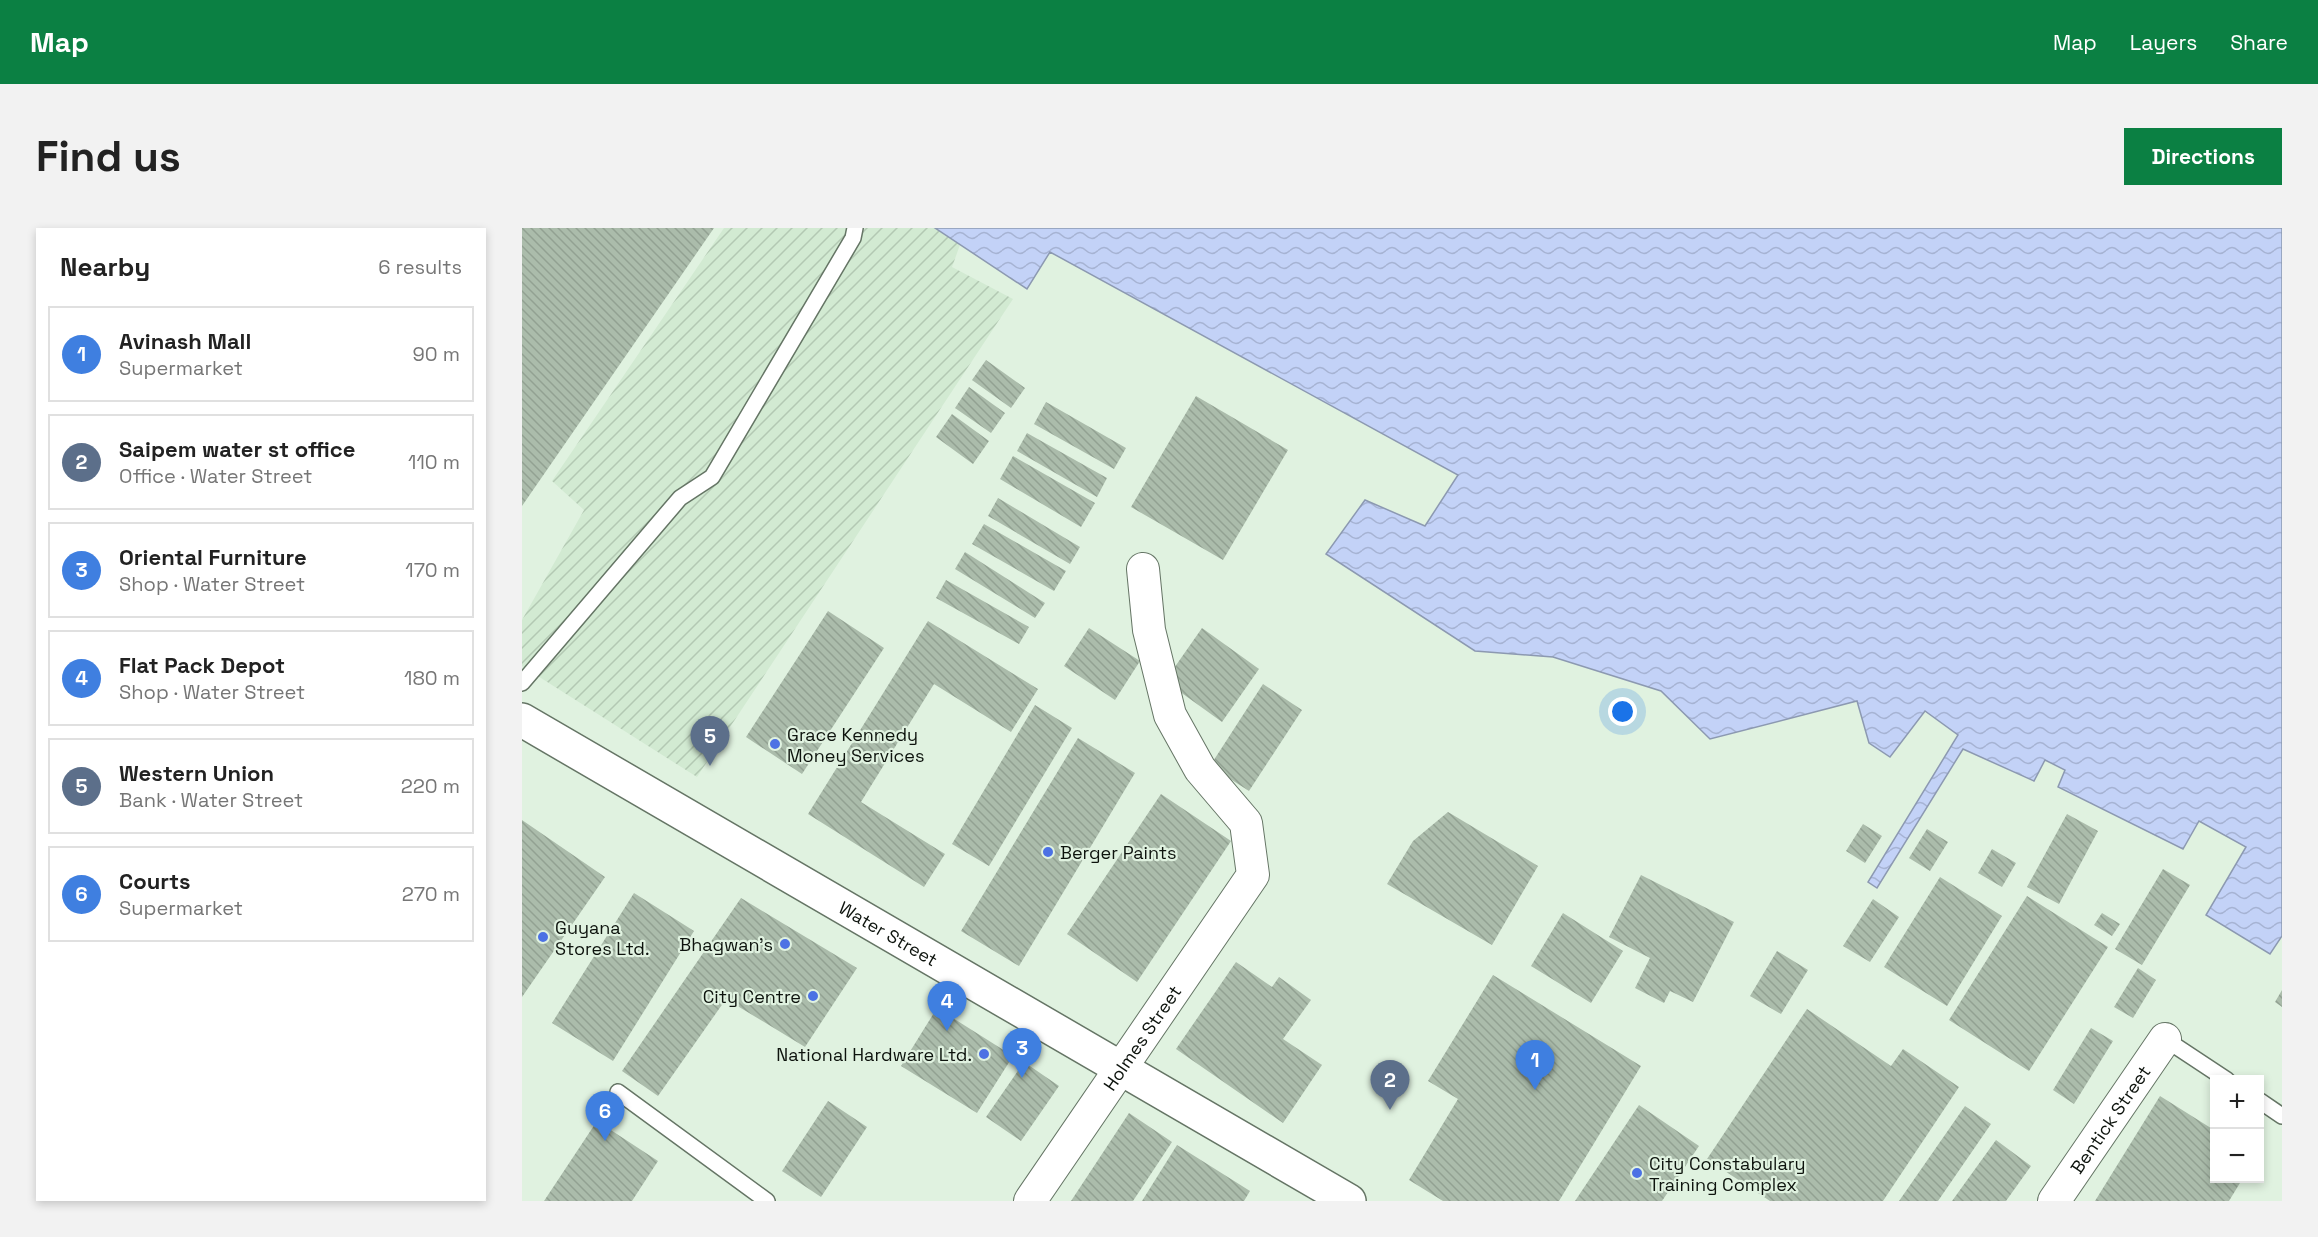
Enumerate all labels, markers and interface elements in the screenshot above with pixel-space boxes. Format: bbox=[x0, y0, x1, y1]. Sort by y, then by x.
text: Map bbox=[30, 24, 89, 60]
text: Map bbox=[2053, 29, 2097, 56]
text: Layers bbox=[2130, 29, 2197, 56]
text: Share bbox=[2230, 29, 2288, 56]
button: Directions bbox=[2124, 128, 2282, 185]
text: Find us bbox=[36, 130, 181, 183]
text: Nearby bbox=[60, 250, 150, 284]
text: 6 results bbox=[378, 254, 462, 280]
text: Avinash Mall bbox=[119, 327, 251, 355]
text: 1 bbox=[77, 341, 86, 367]
text: 90 m bbox=[413, 341, 460, 367]
text: Supermarket bbox=[119, 355, 243, 381]
text: Saipem water st office bbox=[119, 435, 355, 463]
text: 2 bbox=[76, 449, 87, 475]
text: 110 m bbox=[408, 449, 460, 475]
text: Office · Water Street bbox=[119, 463, 312, 489]
text: Oriental Furniture bbox=[119, 543, 307, 571]
text: 3 bbox=[75, 557, 88, 583]
text: 170 m bbox=[405, 557, 460, 583]
text: Shop · Water Street bbox=[119, 571, 305, 597]
text: Flat Pack Depot bbox=[119, 651, 285, 679]
text: 4 bbox=[75, 665, 88, 691]
text: 180 m bbox=[404, 665, 460, 691]
text: Shop · Water Street bbox=[119, 679, 305, 705]
your location bbox=[1608, 697, 1637, 726]
pin: 5 bbox=[690, 716, 729, 766]
place label: Grace Kennedy Money Services bbox=[787, 723, 925, 767]
marker: Grace Kennedy Money Services bbox=[768, 737, 782, 751]
text: Western Union bbox=[119, 759, 274, 787]
text: 5 bbox=[76, 773, 88, 799]
text: 220 m bbox=[401, 773, 460, 799]
text: Bank · Water Street bbox=[119, 787, 303, 813]
place label: Berger Paints bbox=[1060, 841, 1177, 864]
marker: Berger Paints bbox=[1041, 845, 1055, 859]
text: Courts bbox=[119, 867, 190, 895]
text: 6 bbox=[75, 881, 88, 907]
text: 270 m bbox=[402, 881, 460, 907]
text: Supermarket bbox=[119, 895, 243, 921]
street label: Water Street bbox=[835, 895, 942, 971]
place label: Guyana Stores Ltd. bbox=[555, 916, 650, 960]
marker: Guyana Stores Ltd. bbox=[536, 930, 550, 944]
place label: Bhagwan's bbox=[679, 933, 773, 956]
marker: Bhagwan's bbox=[778, 937, 792, 951]
street label: Holmes Street bbox=[1098, 980, 1186, 1095]
pin: 4 bbox=[928, 982, 966, 1031]
place label: City Centre bbox=[703, 985, 801, 1008]
marker: City Centre bbox=[806, 989, 820, 1003]
pin: 3 bbox=[1002, 1028, 1042, 1078]
pin: 1 bbox=[1516, 1040, 1554, 1090]
place label: National Hardware Ltd. bbox=[776, 1043, 972, 1066]
marker: National Hardware Ltd. bbox=[977, 1047, 991, 1061]
pin: 2 bbox=[1370, 1060, 1410, 1110]
street label: Bentick Street bbox=[2065, 1061, 2155, 1178]
map controls bbox=[2210, 1075, 2264, 1183]
button: + bbox=[2210, 1075, 2264, 1129]
pin: 6 bbox=[586, 1092, 625, 1141]
button: − bbox=[2210, 1129, 2264, 1183]
place label: City Constabulary Training Complex bbox=[1649, 1152, 1806, 1196]
marker: City Constabulary Training Complex bbox=[1630, 1166, 1644, 1180]

